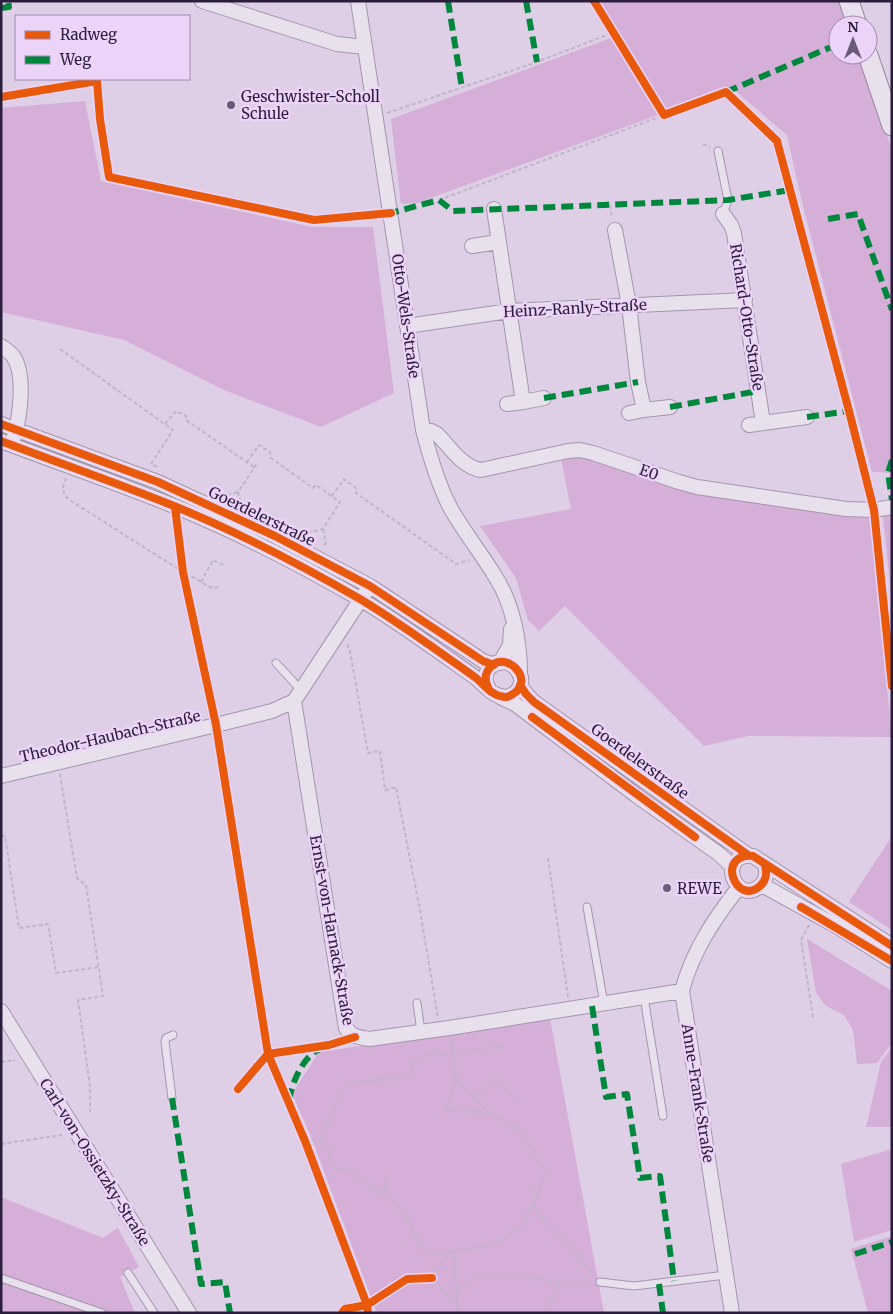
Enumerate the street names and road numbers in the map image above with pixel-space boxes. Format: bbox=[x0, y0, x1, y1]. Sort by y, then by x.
street label: Richard-Otto-Straße bbox=[726, 242, 768, 392]
street label: Otto-Wels-Straße bbox=[388, 253, 424, 380]
street label: Heinz-Ranly-Straße bbox=[503, 295, 647, 321]
street label: E0 bbox=[637, 460, 661, 484]
street label: Goerdelerstraße bbox=[206, 482, 319, 550]
street label: Theodor-Haubach-Straße bbox=[18, 706, 202, 766]
street label: Goerdelerstraße bbox=[587, 719, 693, 803]
street label: Ernst-von-Harnack-Straße bbox=[306, 833, 358, 1027]
street label: Anne-Frank-Straße bbox=[677, 1021, 718, 1164]
street label: Carl-von-Ossietzky-Straße bbox=[36, 1075, 154, 1249]

